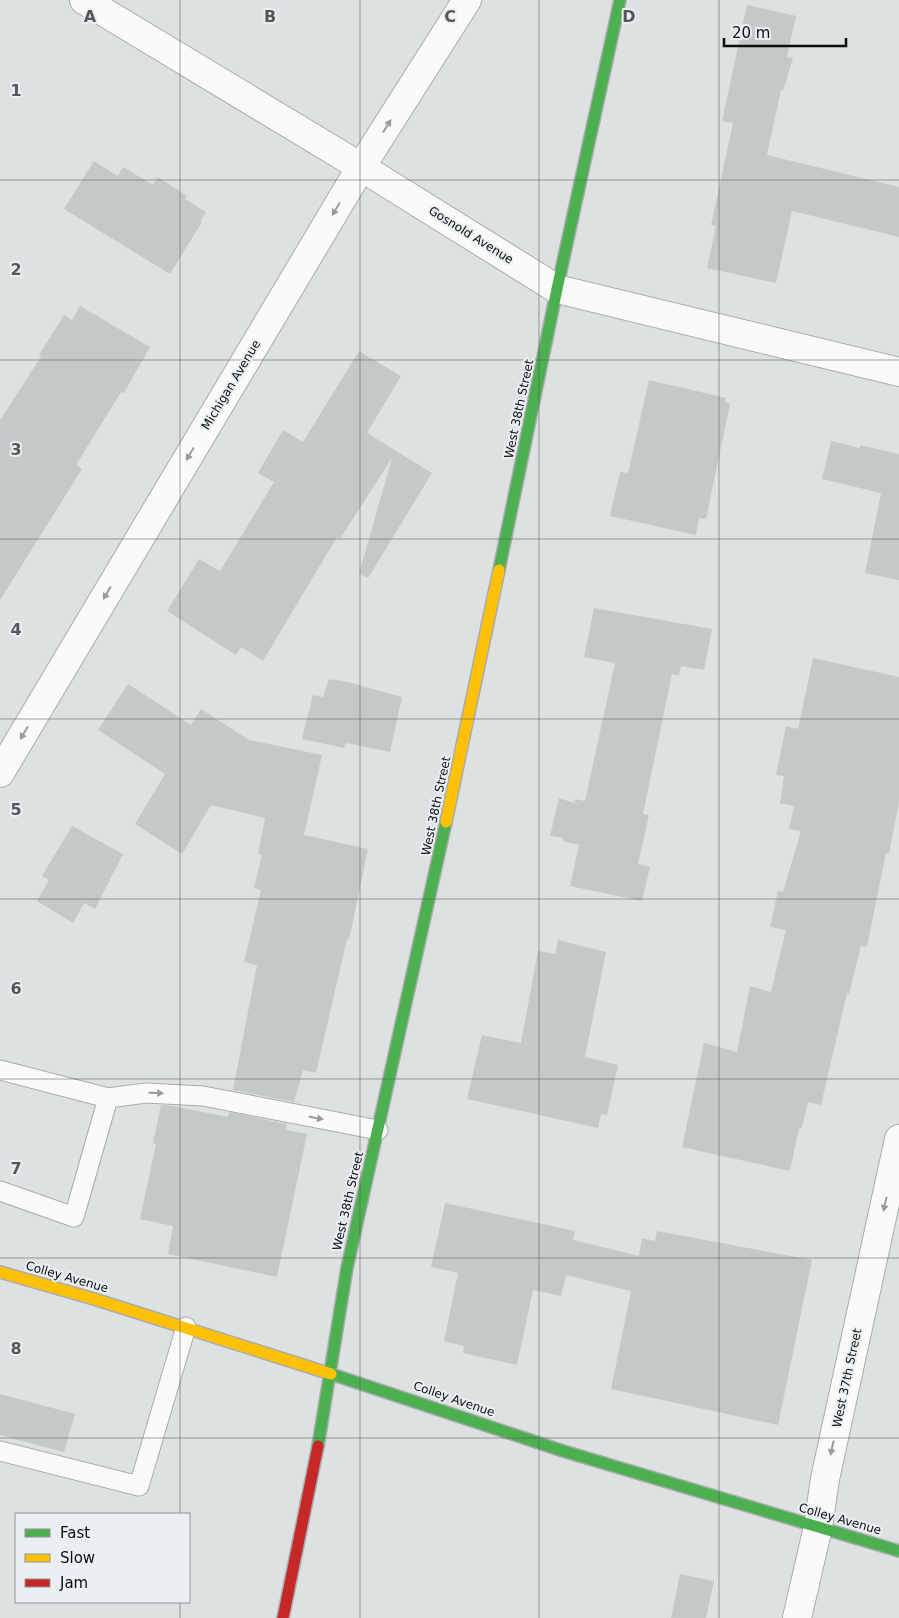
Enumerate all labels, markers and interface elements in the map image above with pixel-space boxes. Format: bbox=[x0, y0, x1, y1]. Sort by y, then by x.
text: A bbox=[84, 7, 97, 26]
text: B bbox=[264, 7, 276, 26]
text: C bbox=[444, 7, 456, 26]
text: D bbox=[622, 7, 636, 26]
scale bar bbox=[724, 15, 846, 47]
text: 20 m bbox=[732, 24, 770, 42]
text: 1 bbox=[10, 81, 22, 100]
one-way arrow bbox=[383, 119, 392, 132]
one-way arrow bbox=[332, 202, 341, 215]
street label: Gosnold Avenue bbox=[426, 203, 516, 267]
text: 2 bbox=[10, 260, 22, 279]
street label: Michigan Avenue bbox=[199, 338, 263, 432]
street label: West 38th Street bbox=[502, 358, 536, 460]
text: 3 bbox=[10, 440, 22, 459]
one-way arrow bbox=[186, 447, 195, 460]
one-way arrow bbox=[103, 587, 112, 600]
text: 4 bbox=[10, 620, 22, 639]
one-way arrow bbox=[20, 726, 29, 739]
street label: West 38th Street bbox=[419, 755, 453, 857]
text: 5 bbox=[10, 800, 22, 819]
text: 6 bbox=[10, 979, 22, 998]
one-way arrow bbox=[148, 1089, 164, 1097]
one-way arrow bbox=[309, 1114, 324, 1122]
street label: West 38th Street bbox=[330, 1150, 366, 1252]
text: 7 bbox=[10, 1159, 22, 1178]
one-way arrow bbox=[881, 1196, 889, 1211]
street label: Colley Avenue bbox=[24, 1259, 110, 1295]
street label: West 37th Street bbox=[830, 1327, 864, 1429]
text: 8 bbox=[10, 1339, 22, 1358]
street label: Colley Avenue bbox=[411, 1378, 497, 1420]
one-way arrow bbox=[828, 1440, 836, 1456]
street label: Colley Avenue bbox=[797, 1501, 883, 1537]
legend bbox=[15, 1513, 190, 1603]
text: Fast bbox=[60, 1524, 90, 1542]
text: Slow bbox=[60, 1549, 95, 1567]
text: Jam bbox=[59, 1574, 88, 1592]

